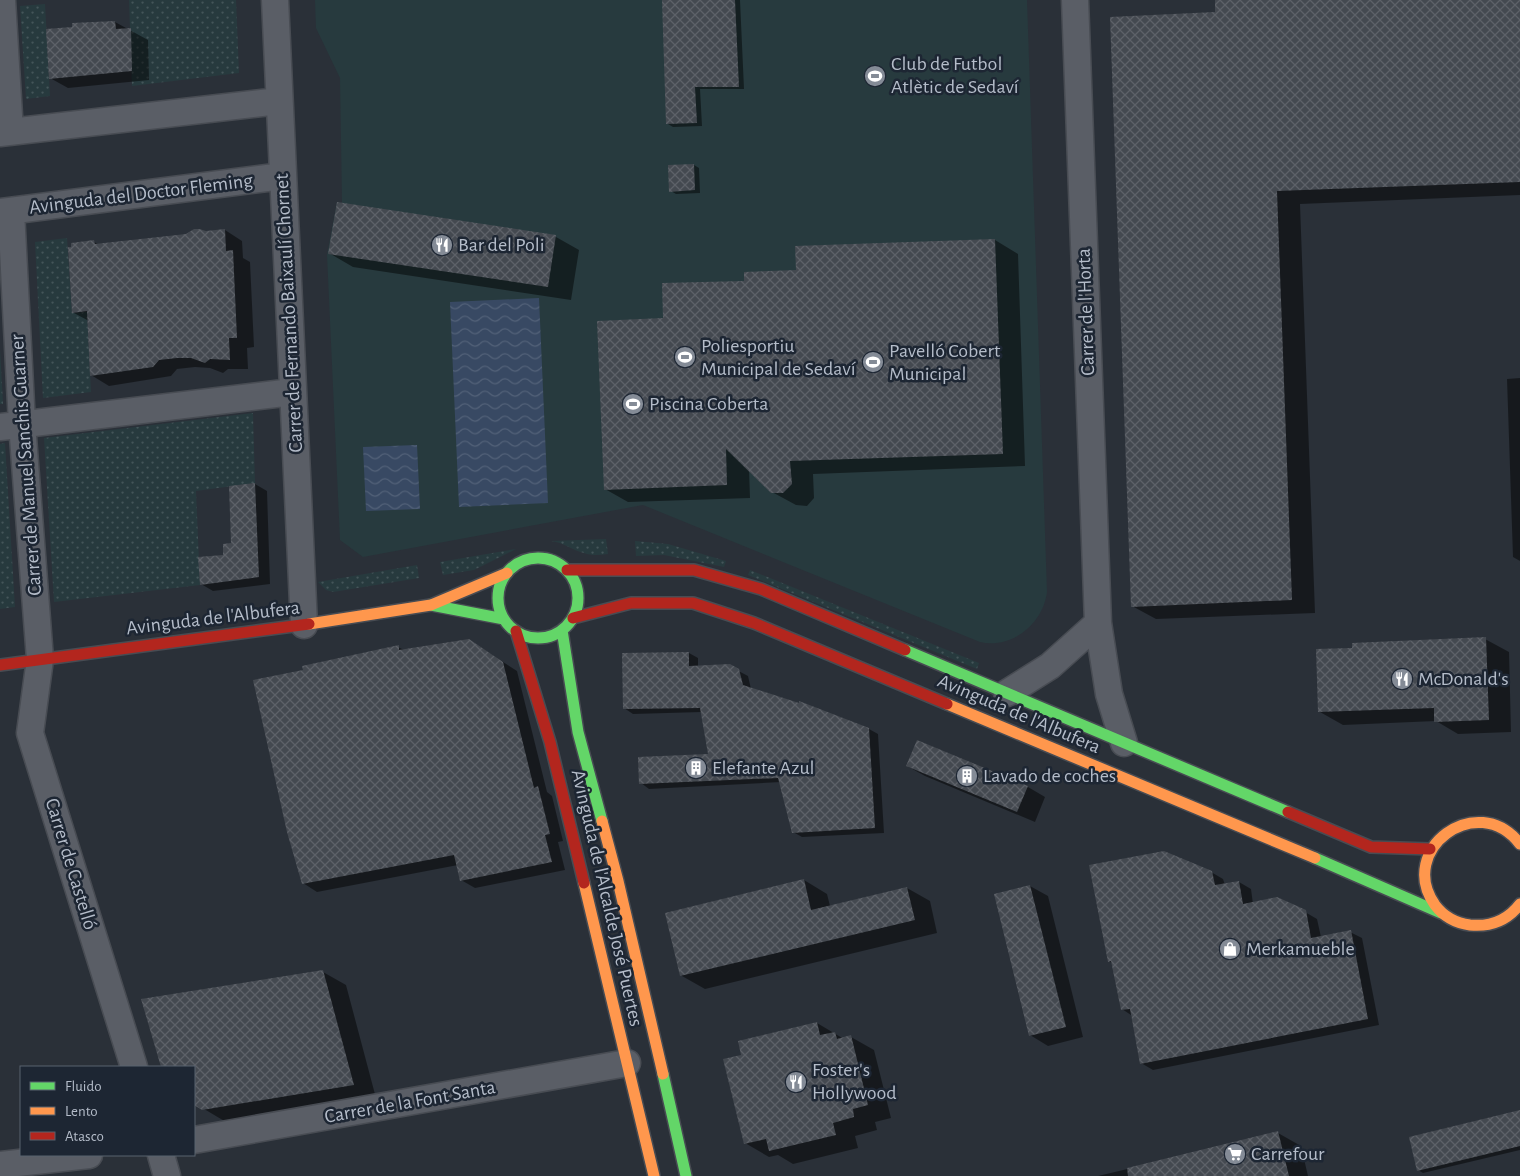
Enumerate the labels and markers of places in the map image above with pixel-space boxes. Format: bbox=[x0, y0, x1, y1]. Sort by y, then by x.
place label: Club de Futbol Atlètic de Sedaví bbox=[891, 54, 1019, 97]
sports icon: Club de Futbol Atlètic de Sedaví bbox=[863, 64, 887, 88]
restaurant icon: Bar del Poli bbox=[430, 233, 454, 257]
place label: Bar del Poli bbox=[458, 235, 545, 255]
place label: Poliesportiu Municipal de Sedaví bbox=[701, 336, 856, 379]
place label: Pavelló Cobert Municipal bbox=[889, 341, 1001, 384]
sports icon: Poliesportiu Municipal de Sedaví bbox=[673, 345, 697, 369]
sports icon: Pavelló Cobert Municipal bbox=[861, 350, 885, 374]
sports icon: Piscina Coberta bbox=[621, 392, 645, 416]
place label: Piscina Coberta bbox=[649, 394, 768, 414]
restaurant icon: McDonald's bbox=[1390, 667, 1414, 691]
place label: McDonald's bbox=[1418, 669, 1509, 689]
building icon: Elefante Azul bbox=[684, 756, 708, 780]
place label: Elefante Azul bbox=[712, 758, 815, 778]
building icon: Lavado de coches bbox=[955, 764, 979, 788]
place label: Lavado de coches bbox=[983, 766, 1116, 786]
shop icon: Merkamueble bbox=[1218, 937, 1242, 961]
place label: Merkamueble bbox=[1246, 939, 1355, 959]
place label: Foster's Hollywood bbox=[812, 1060, 897, 1103]
restaurant icon: Foster's Hollywood bbox=[784, 1070, 808, 1094]
supermarket icon: Carrefour bbox=[1223, 1142, 1247, 1166]
place label: Carrefour bbox=[1251, 1144, 1325, 1164]

